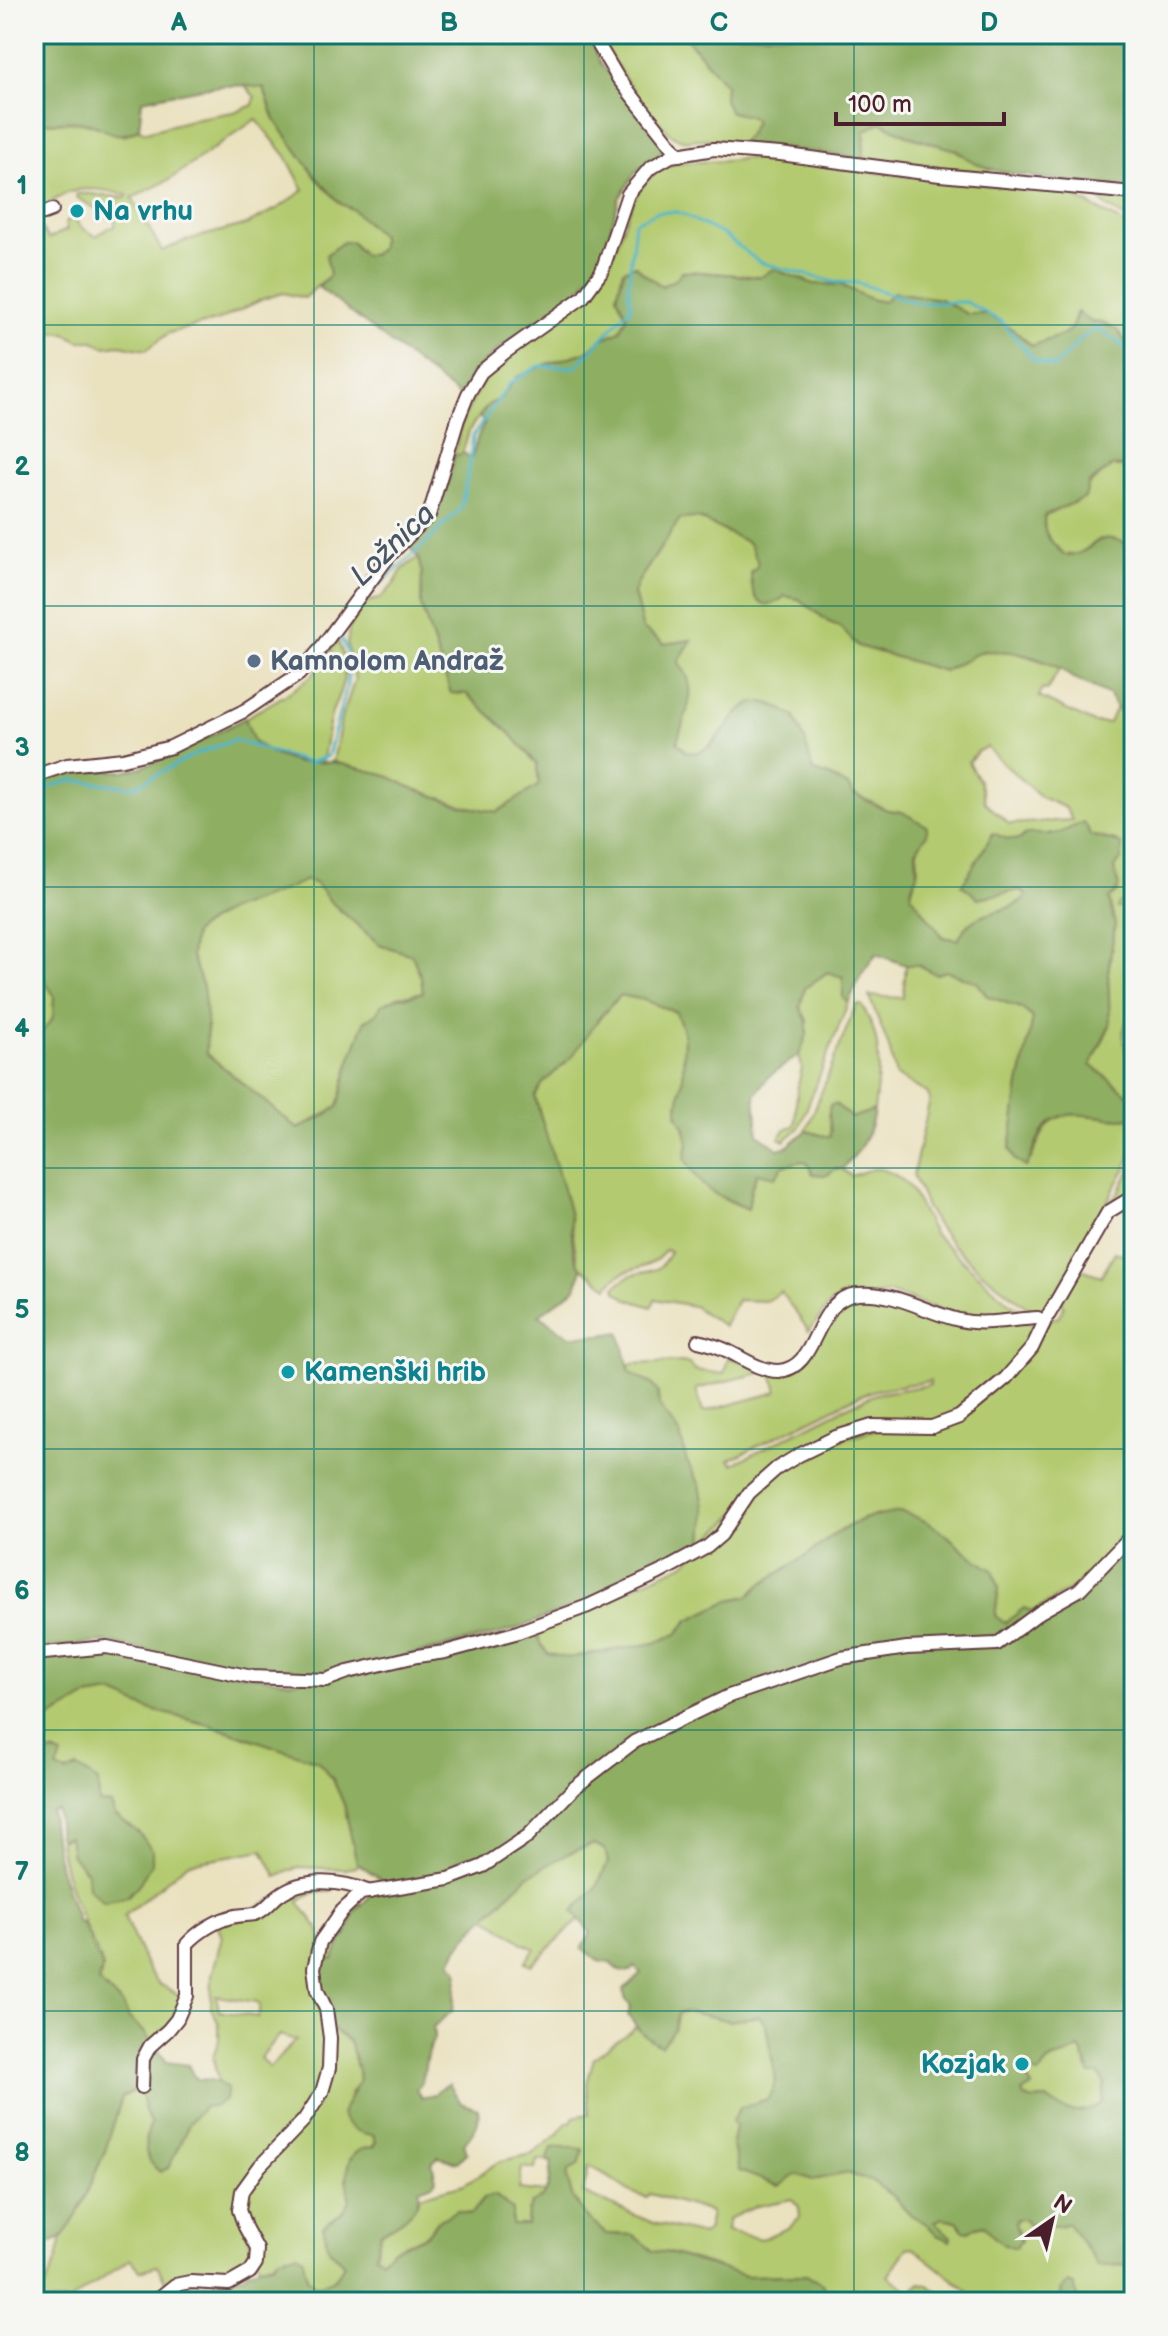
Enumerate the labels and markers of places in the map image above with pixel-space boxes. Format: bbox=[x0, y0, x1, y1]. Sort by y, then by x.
place label: Na vrhu bbox=[93, 195, 193, 228]
marker: Na vrhu bbox=[68, 202, 86, 220]
place label: Kamnolom Andraž bbox=[270, 645, 504, 678]
marker: Kamnolom Andraž bbox=[245, 652, 263, 670]
place label: Kamenški hrib bbox=[304, 1356, 486, 1389]
marker: Kamenški hrib bbox=[279, 1363, 297, 1381]
place label: Kozjak bbox=[921, 2048, 1006, 2081]
marker: Kozjak bbox=[1013, 2055, 1031, 2073]

